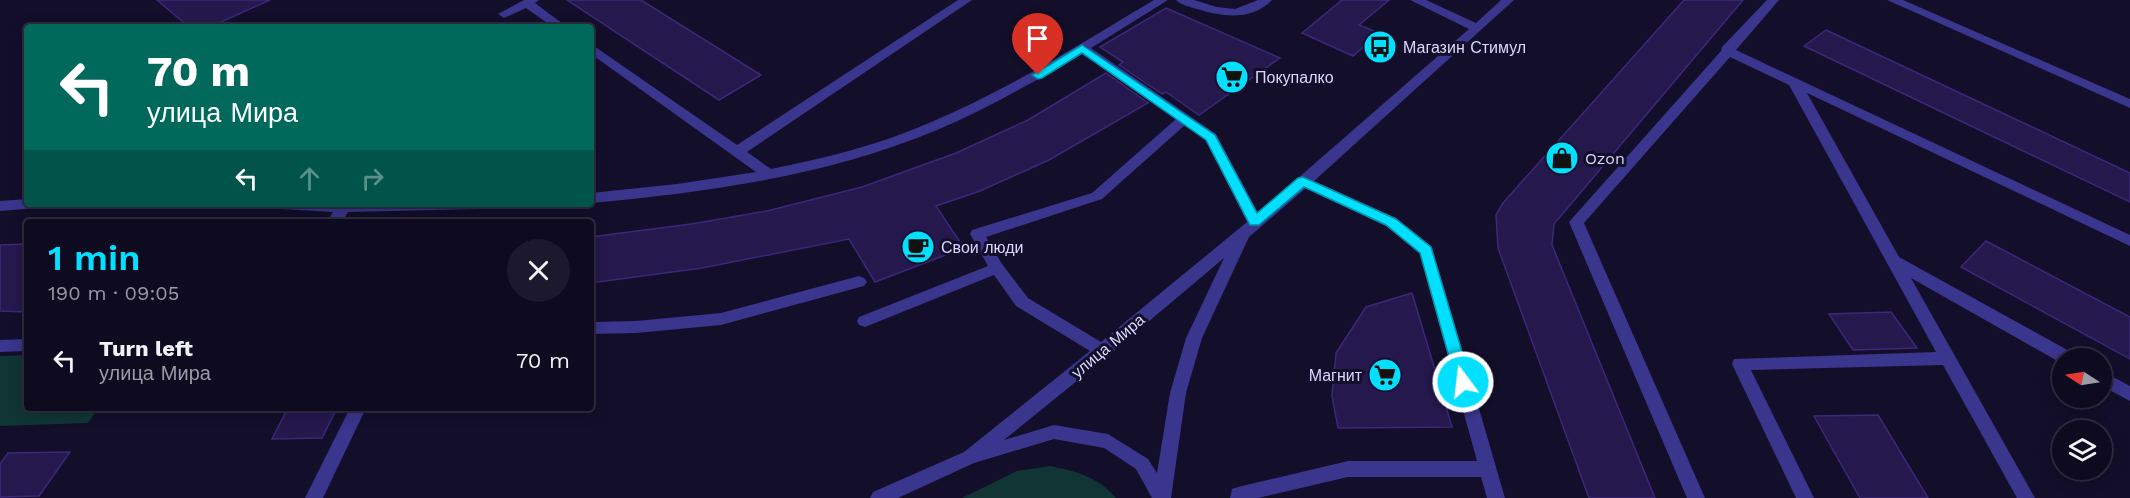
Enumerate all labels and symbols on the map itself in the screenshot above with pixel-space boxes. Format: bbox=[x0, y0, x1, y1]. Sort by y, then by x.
pin bbox=[1012, 13, 1063, 75]
bus stop icon: Магазин Стимул bbox=[1362, 29, 1398, 65]
place label: Магазин Стимул bbox=[1403, 38, 1526, 57]
supermarket icon: Покупалко bbox=[1214, 59, 1250, 95]
place label: Покупалко bbox=[1255, 68, 1334, 87]
shop icon: Ozon bbox=[1544, 140, 1580, 176]
place label: Ozon bbox=[1585, 149, 1625, 168]
cafe icon: Свои люди bbox=[900, 229, 936, 265]
place label: Свои люди bbox=[941, 238, 1023, 257]
street label: улица Мира bbox=[1068, 310, 1148, 382]
north arrow bbox=[2052, 348, 2112, 408]
position arrow bbox=[1431, 350, 1495, 414]
supermarket icon: Магнит bbox=[1367, 357, 1403, 393]
place label: Магнит bbox=[1309, 366, 1363, 385]

